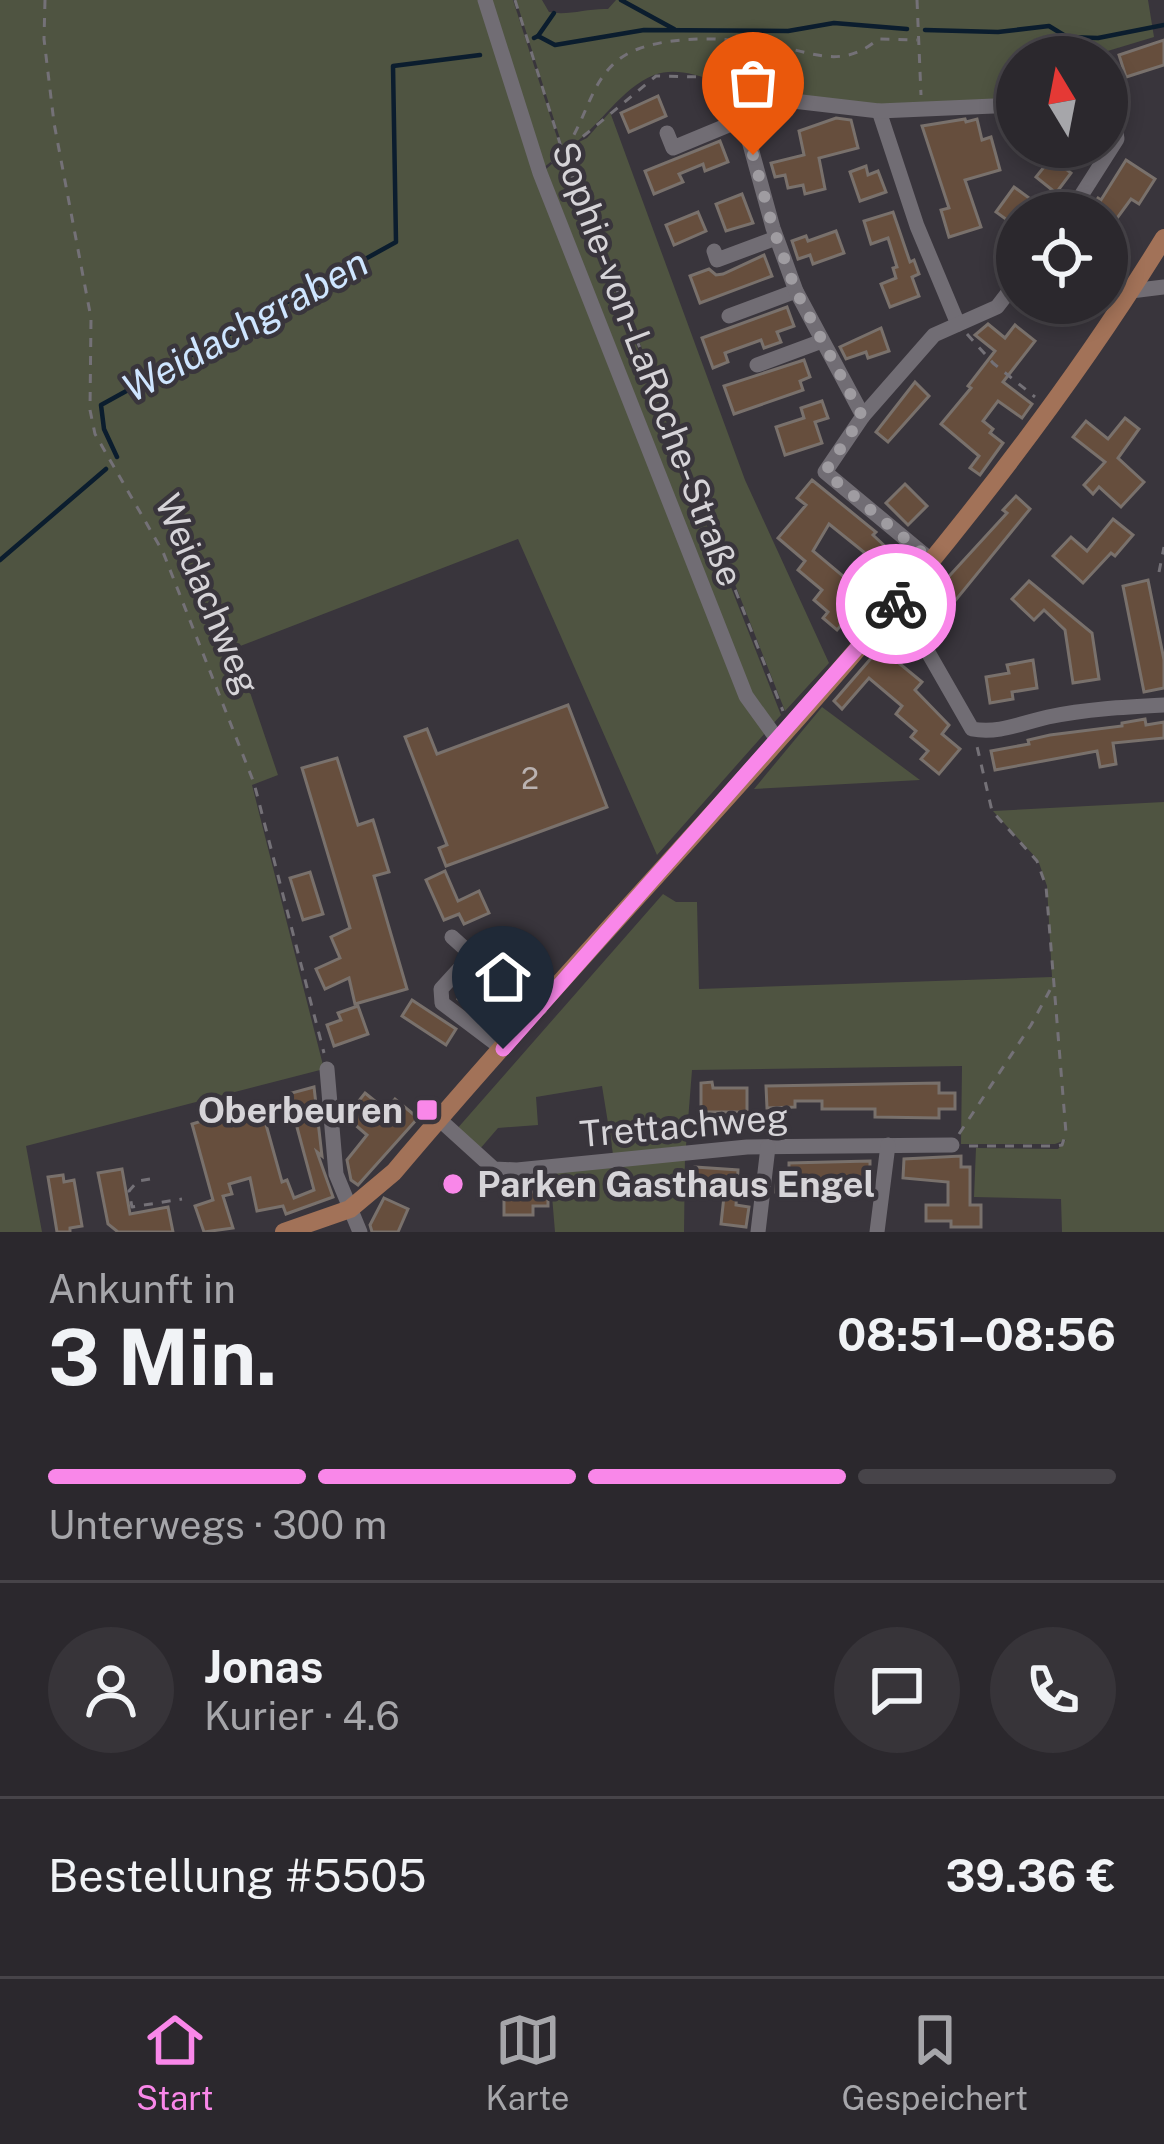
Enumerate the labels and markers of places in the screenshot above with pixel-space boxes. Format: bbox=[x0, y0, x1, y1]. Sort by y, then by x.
pin bbox=[702, 32, 804, 155]
pin bbox=[452, 926, 554, 1049]
place label: Oberbeuren bbox=[198, 1089, 403, 1131]
marker: Oberbeuren bbox=[414, 1097, 440, 1123]
place label: Parken Gasthaus Engel bbox=[477, 1163, 875, 1205]
marker: Parken Gasthaus Engel bbox=[440, 1171, 466, 1197]

